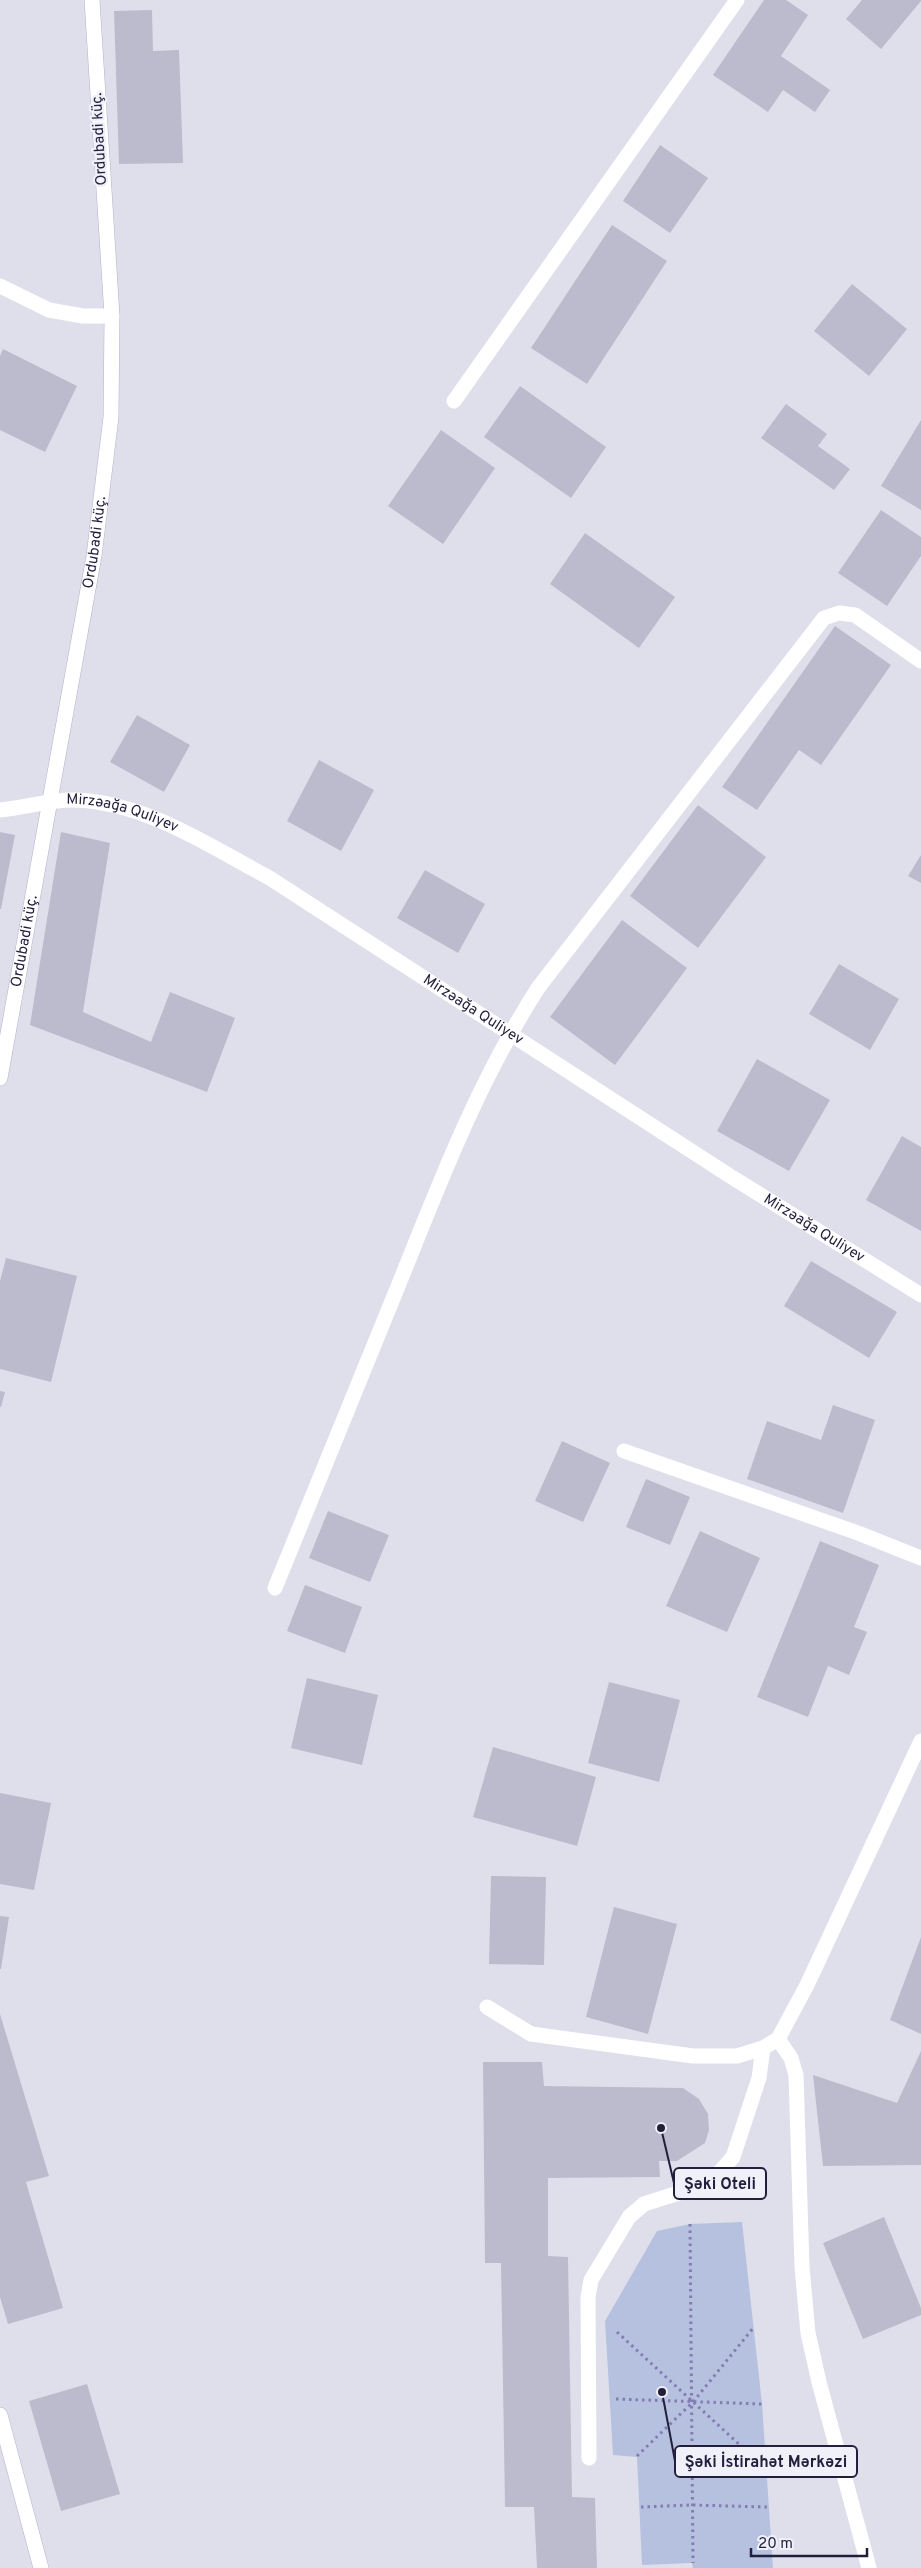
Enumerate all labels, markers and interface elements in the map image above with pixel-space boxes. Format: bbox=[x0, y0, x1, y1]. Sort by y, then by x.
street label: Ordubadi küç. bbox=[88, 92, 112, 186]
street label: Ordubadi küç. bbox=[79, 495, 111, 590]
street label: Mirzəağa Quliyev bbox=[66, 790, 182, 837]
street label: Ordubadi küç. bbox=[7, 894, 42, 989]
street label: Mirzəağa Quliyev bbox=[419, 970, 527, 1049]
street label: Mirzəağa Quliyev bbox=[760, 1190, 869, 1267]
callout: Şəki Oteli bbox=[674, 2168, 766, 2199]
text: Şəki Oteli bbox=[684, 2175, 756, 2195]
callout: Şəki İstirahət Mərkəzi bbox=[675, 2446, 857, 2477]
text: Şəki İstirahət Mərkəzi bbox=[685, 2451, 847, 2473]
scale bar bbox=[751, 2526, 867, 2558]
text: 20 m bbox=[758, 2535, 793, 2554]

